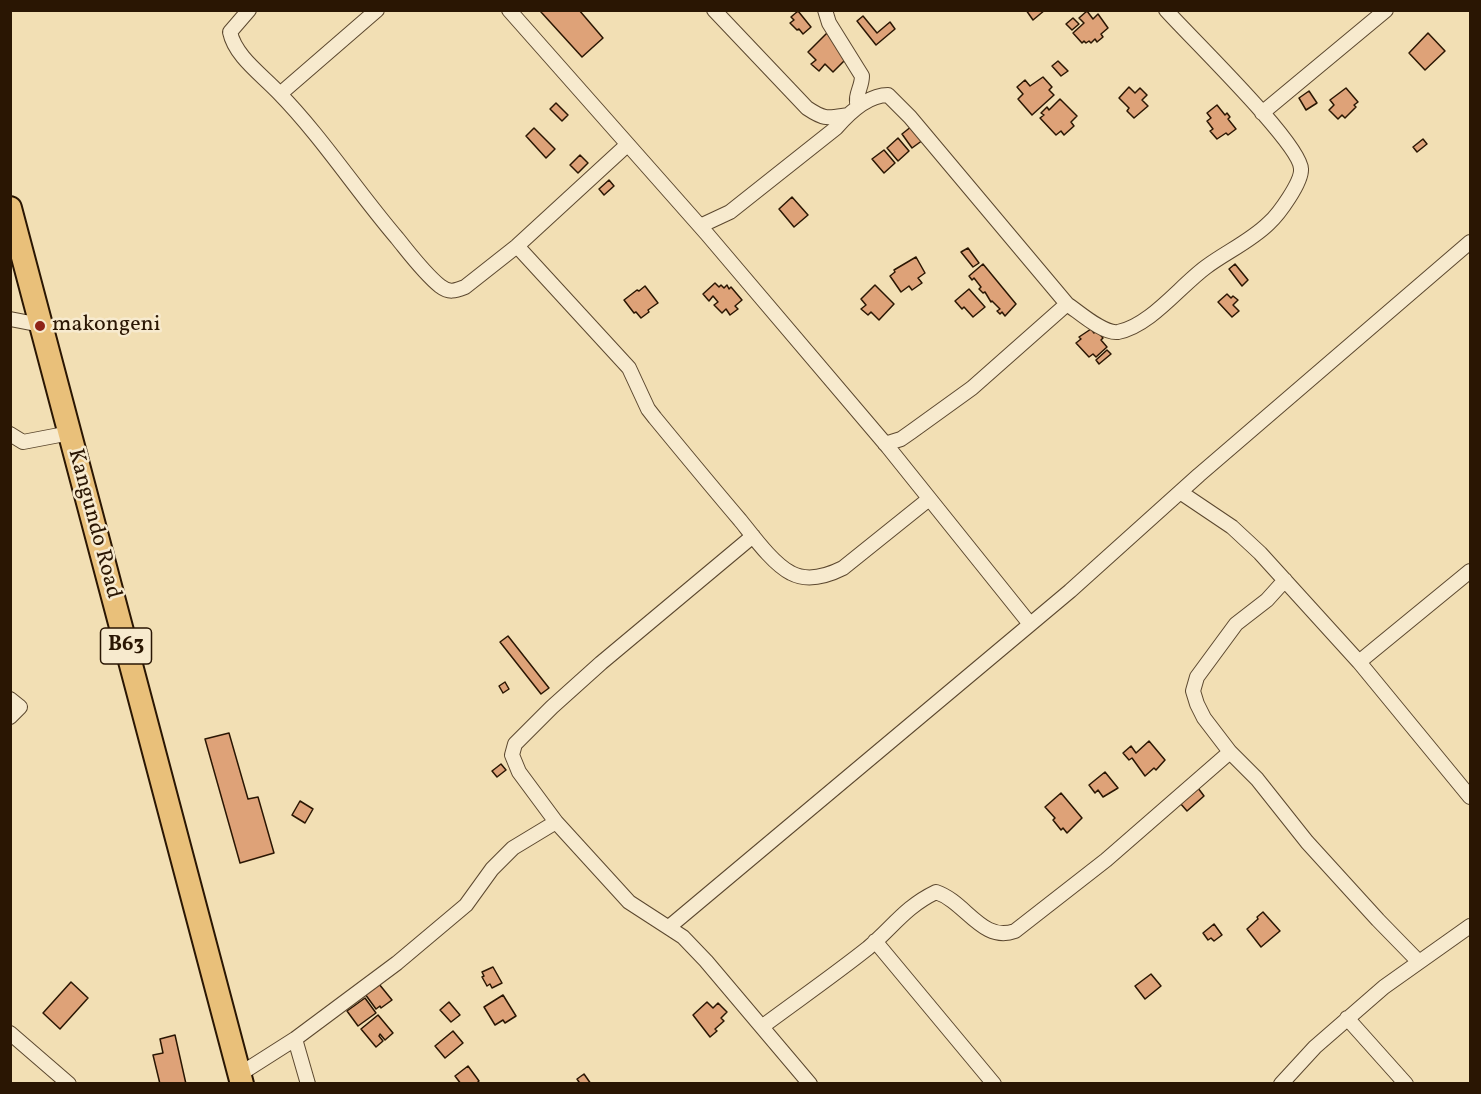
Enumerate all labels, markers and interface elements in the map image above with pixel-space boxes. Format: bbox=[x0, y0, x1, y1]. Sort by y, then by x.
place label: makongeni bbox=[52, 313, 160, 339]
marker: makongeni bbox=[33, 319, 47, 333]
street label: Kangundo Road bbox=[60, 446, 126, 602]
road number: B63 bbox=[100, 628, 152, 664]

